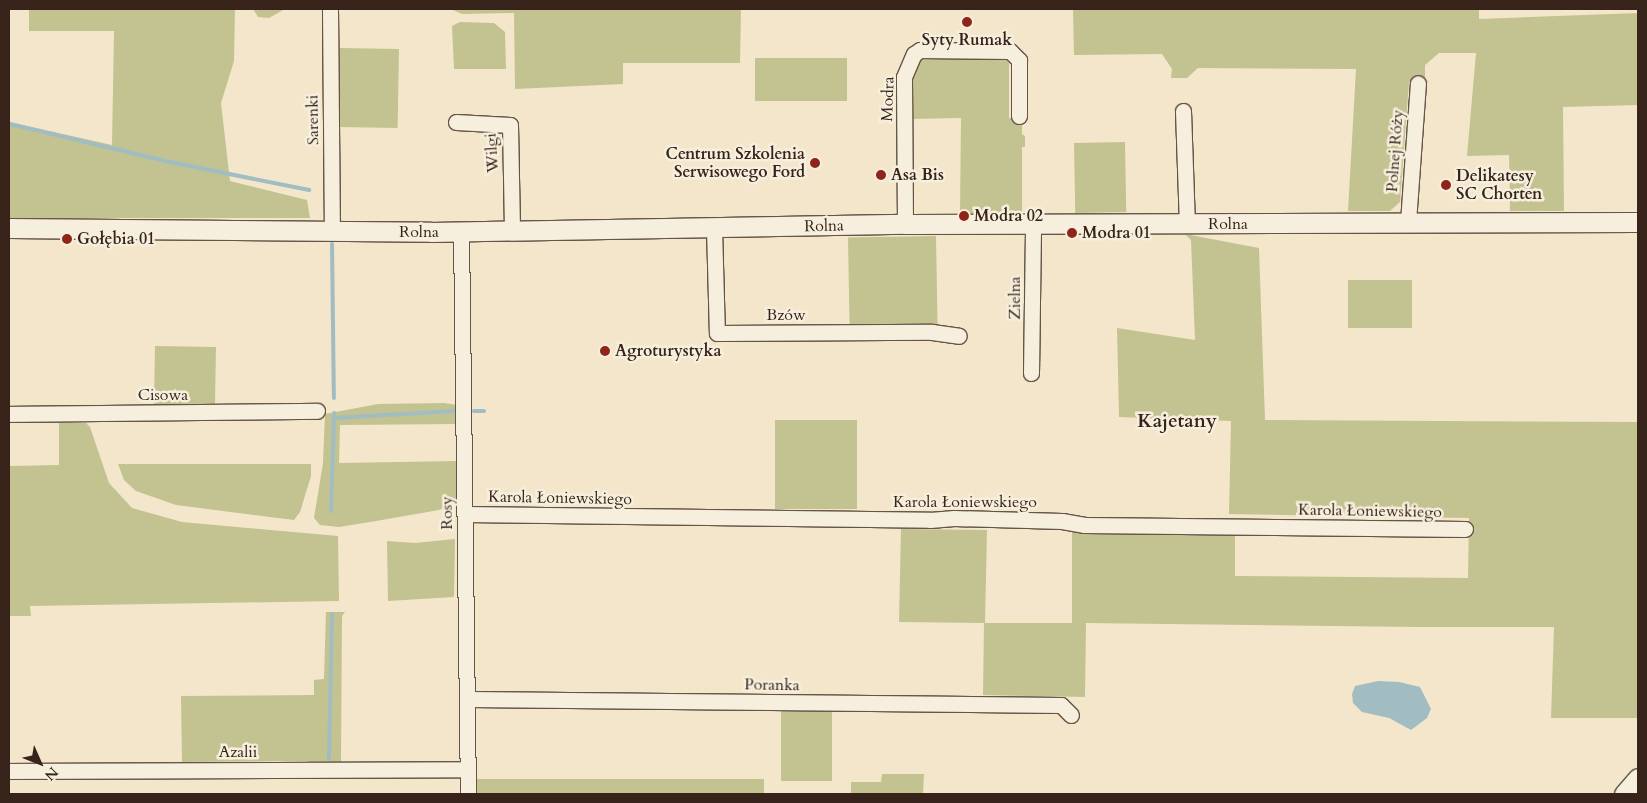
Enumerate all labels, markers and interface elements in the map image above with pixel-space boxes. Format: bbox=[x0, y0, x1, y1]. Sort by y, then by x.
marker: Syty Rumak bbox=[961, 16, 973, 28]
place label: Syty Rumak bbox=[922, 30, 1012, 50]
street label: Modra bbox=[878, 76, 898, 122]
street label: Sarenki bbox=[303, 95, 323, 145]
street label: Polnej Róży bbox=[1383, 109, 1407, 193]
street label: Wilgi bbox=[481, 133, 503, 173]
place label: Centrum Szkolenia Serwisowego Ford bbox=[666, 144, 805, 182]
marker: Centrum Szkolenia Serwisowego Ford bbox=[809, 157, 821, 169]
place label: Asa Bis bbox=[891, 165, 944, 185]
place label: Delikatesy SC Chorten bbox=[1456, 166, 1542, 204]
marker: Asa Bis bbox=[875, 169, 887, 181]
marker: Delikatesy SC Chorten bbox=[1440, 179, 1452, 191]
place label: Modra 02 bbox=[974, 206, 1043, 226]
marker: Modra 02 bbox=[958, 210, 970, 222]
street label: Rolna bbox=[1208, 214, 1248, 234]
street label: Rolna bbox=[804, 216, 844, 236]
street label: Rolna bbox=[399, 222, 439, 242]
place label: Modra 01 bbox=[1082, 223, 1151, 243]
marker: Modra 01 bbox=[1066, 227, 1078, 239]
place label: Gołębia 01 bbox=[77, 229, 155, 249]
marker: Gołębia 01 bbox=[61, 233, 73, 245]
street label: Zielna bbox=[1005, 276, 1025, 320]
street label: Bzów bbox=[766, 305, 806, 325]
place label: Agroturystyka bbox=[615, 341, 721, 361]
marker: Agroturystyka bbox=[599, 345, 611, 357]
street label: Cisowa bbox=[138, 385, 188, 405]
district label: Kajetany bbox=[1137, 411, 1217, 433]
street label: Karola Łoniewskiego bbox=[488, 487, 632, 509]
street label: Karola Łoniewskiego bbox=[893, 492, 1037, 512]
street label: Rosy bbox=[437, 496, 457, 530]
street label: Karola Łoniewskiego bbox=[1298, 500, 1442, 522]
street label: Poranka bbox=[744, 675, 800, 695]
north arrow bbox=[15, 738, 65, 788]
street label: Azalii bbox=[219, 742, 257, 762]
text: N bbox=[40, 763, 62, 785]

